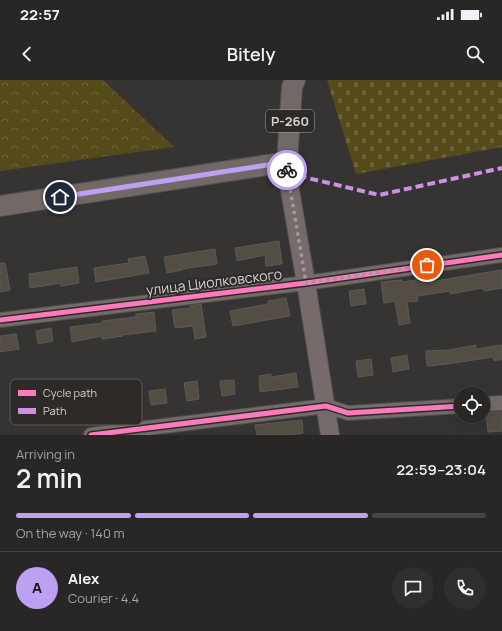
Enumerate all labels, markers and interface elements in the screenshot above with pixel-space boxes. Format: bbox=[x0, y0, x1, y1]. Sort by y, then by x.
text: 22:57 bbox=[20, 4, 60, 25]
text: Bitely bbox=[227, 42, 275, 66]
icon: back bbox=[16, 43, 38, 65]
icon: search bbox=[464, 43, 486, 65]
road number: Р-260 bbox=[266, 110, 314, 132]
courier bbox=[267, 150, 307, 190]
icon: bike bbox=[276, 159, 298, 181]
pin bbox=[43, 180, 77, 214]
icon: home bbox=[49, 186, 71, 208]
pin bbox=[410, 248, 444, 282]
icon: bag bbox=[416, 254, 438, 276]
street label: улица Циолковского bbox=[145, 264, 283, 299]
legend bbox=[10, 379, 142, 425]
text: Cycle path bbox=[43, 385, 97, 400]
map controls bbox=[454, 387, 490, 423]
button: locate bbox=[454, 387, 490, 423]
text: Path bbox=[43, 403, 66, 418]
text: Arriving in bbox=[16, 445, 75, 463]
text: 22:59–23:04 bbox=[396, 459, 486, 480]
text: 2 min bbox=[16, 460, 82, 496]
text: On the way · 140 m bbox=[16, 524, 125, 542]
button: chat bbox=[392, 567, 434, 609]
button: phone bbox=[444, 567, 486, 609]
text: Alex bbox=[68, 568, 99, 589]
text: A bbox=[32, 577, 42, 598]
text: Courier · 4.4 bbox=[68, 589, 139, 607]

